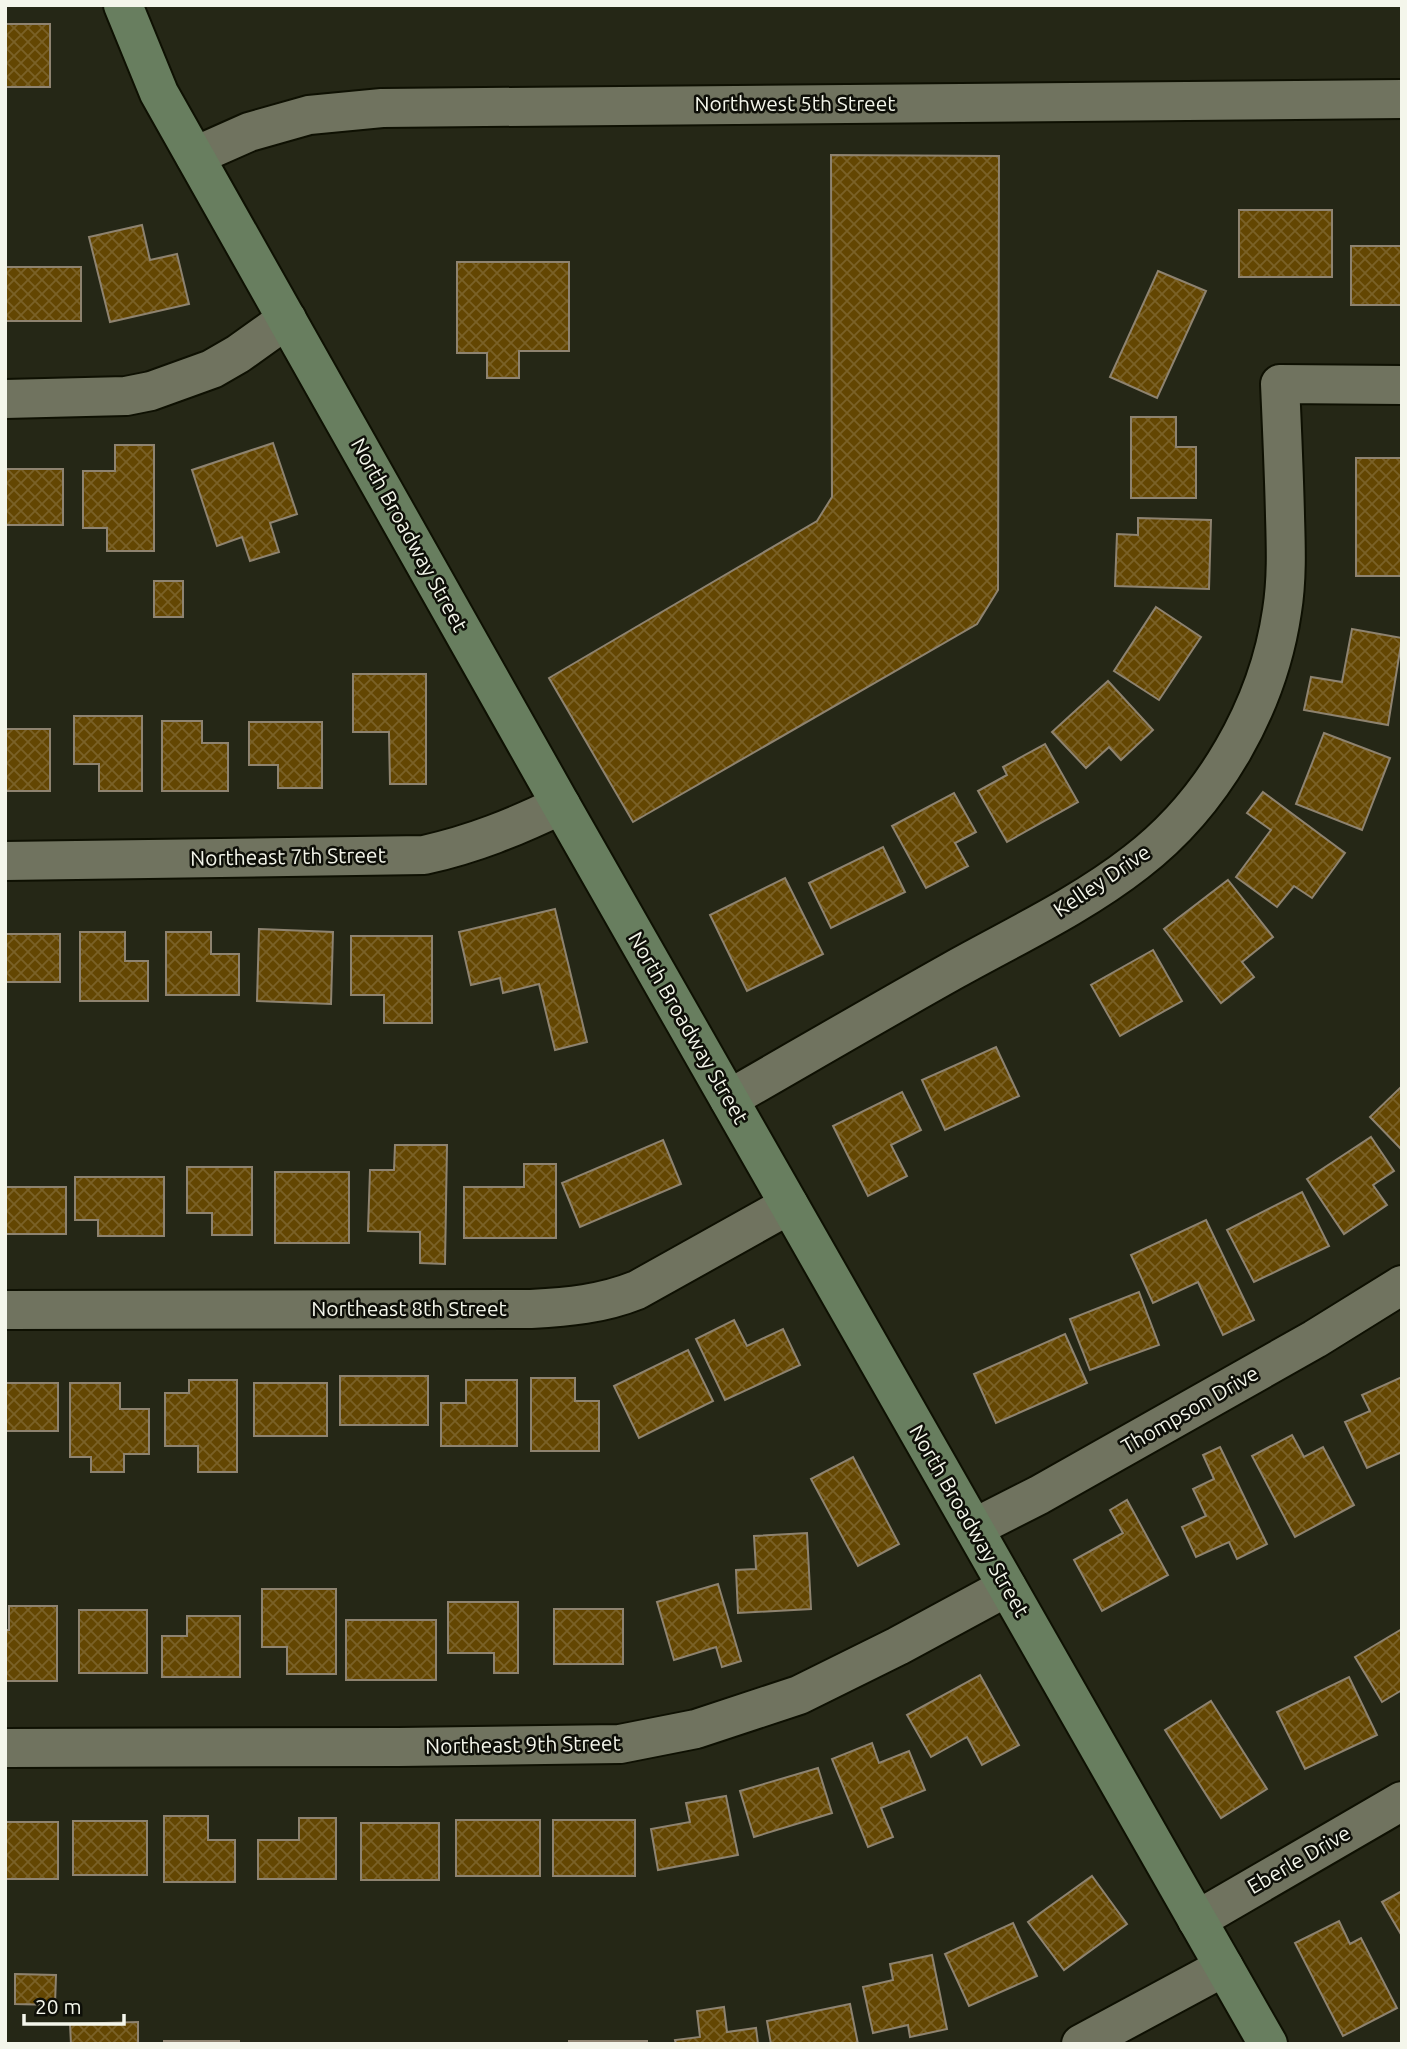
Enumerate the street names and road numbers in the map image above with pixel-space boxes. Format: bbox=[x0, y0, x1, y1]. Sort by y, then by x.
street label: Northwest 5th Street bbox=[694, 91, 896, 115]
street label: North Broadway Street bbox=[347, 434, 473, 635]
street label: Kelley Drive bbox=[1049, 839, 1154, 921]
street label: Northeast 7th Street bbox=[190, 842, 386, 870]
street label: North Broadway Street bbox=[624, 927, 754, 1128]
street label: Northeast 8th Street bbox=[311, 1296, 507, 1320]
street label: Thompson Drive bbox=[1117, 1360, 1262, 1458]
street label: North Broadway Street bbox=[905, 1420, 1035, 1621]
street label: Northeast 9th Street bbox=[425, 1730, 621, 1758]
street label: Eberle Drive bbox=[1243, 1820, 1354, 1898]

